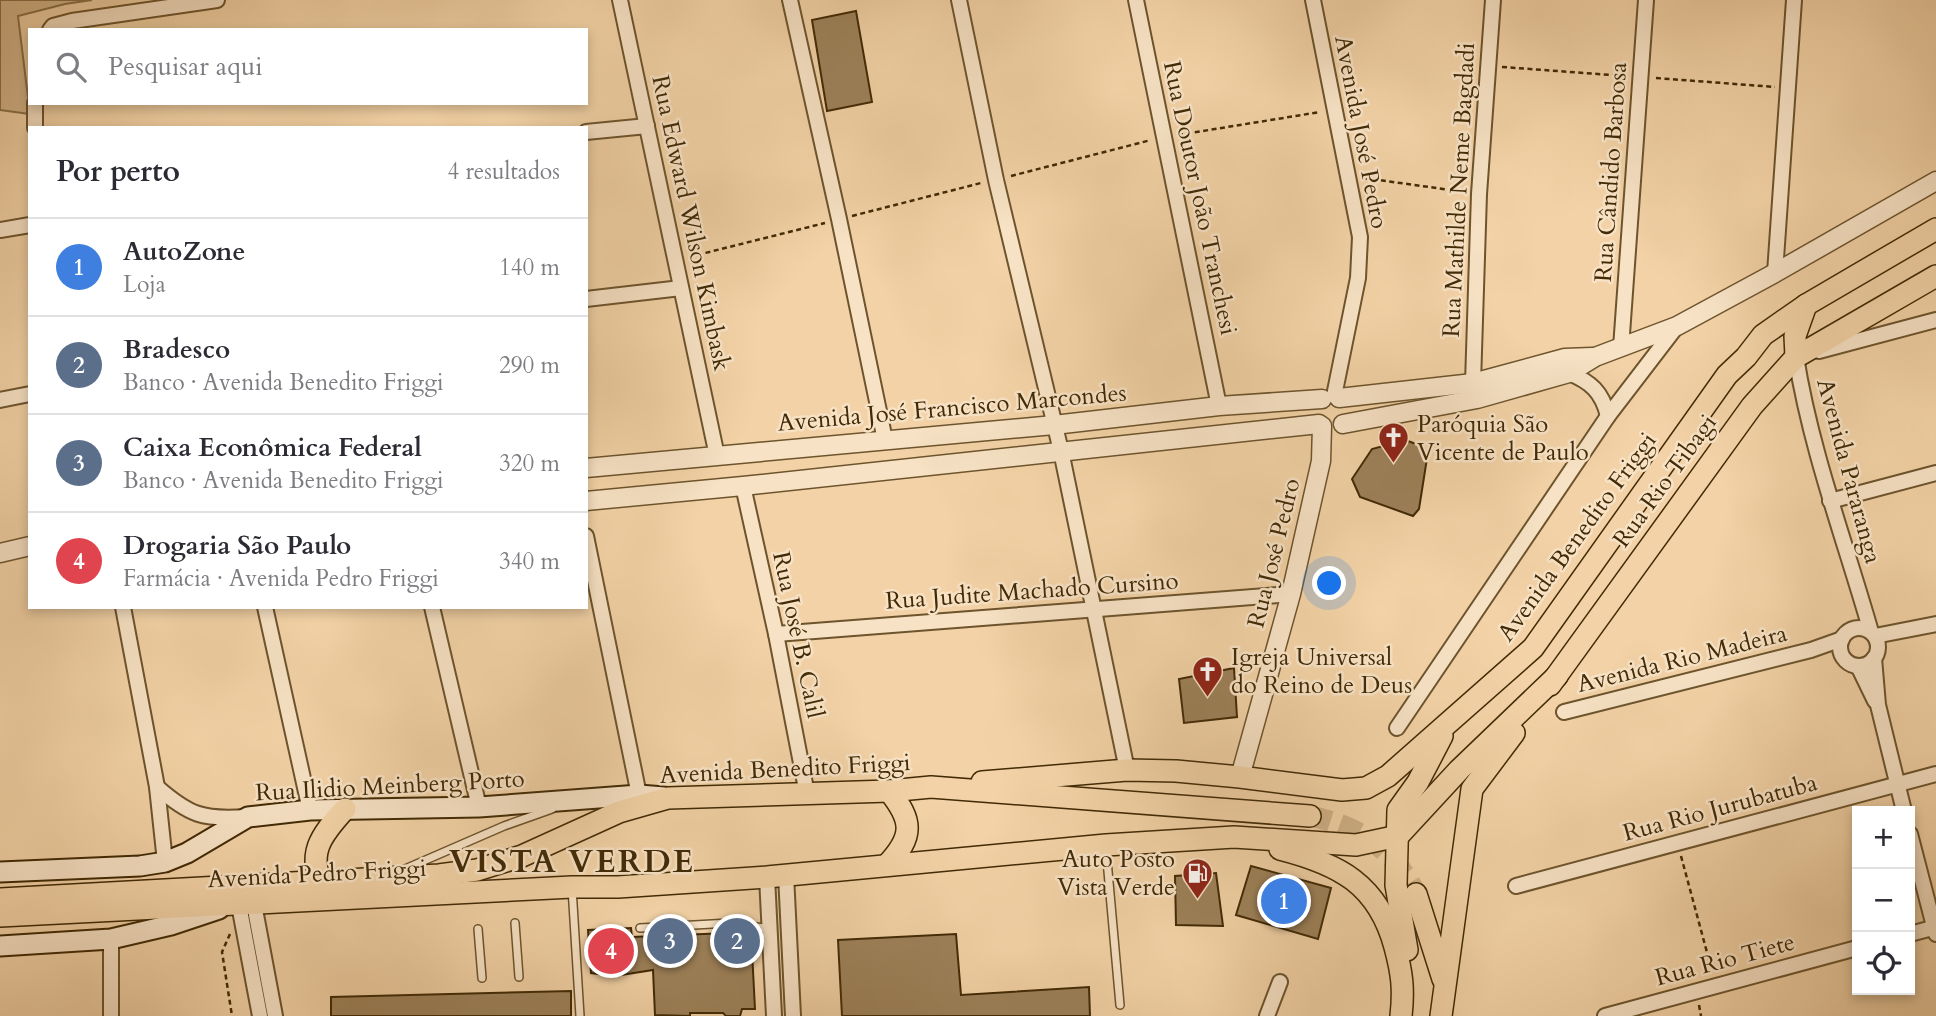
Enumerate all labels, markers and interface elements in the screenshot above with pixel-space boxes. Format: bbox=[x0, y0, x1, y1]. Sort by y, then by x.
search box bbox=[28, 28, 588, 105]
street label: Avenida José Pedro bbox=[1326, 33, 1396, 231]
street label: Rua Mathilde Neme Bagdadi bbox=[1435, 42, 1483, 338]
icon: search bbox=[52, 48, 90, 86]
text: Pesquisar aqui bbox=[108, 49, 263, 84]
street label: Rua Doutor João Tranchesi bbox=[1155, 58, 1245, 338]
street label: Rua Cândido Barbosa bbox=[1587, 60, 1635, 283]
street label: Rua Edward Wilson Kimbask bbox=[644, 72, 738, 374]
text: Por perto bbox=[56, 151, 180, 192]
text: 4 resultados bbox=[447, 156, 560, 187]
text: AutoZone bbox=[123, 234, 245, 269]
text: 1 bbox=[73, 252, 85, 283]
text: 140 m bbox=[499, 252, 560, 283]
text: Loja bbox=[123, 269, 166, 300]
text: Bradesco bbox=[123, 332, 230, 367]
text: 2 bbox=[73, 350, 85, 381]
text: 290 m bbox=[499, 350, 560, 381]
text: Banco · Avenida Benedito Friggi bbox=[123, 367, 444, 398]
street label: Avenida Pararanga bbox=[1808, 375, 1890, 568]
street label: Avenida José Francisco Marcondes bbox=[776, 376, 1128, 440]
place label: Paróquia São Vicente de Paulo bbox=[1417, 408, 1589, 469]
street label: Rua Rio Tibagi bbox=[1605, 408, 1725, 554]
church icon: Paróquia São Vicente de Paulo bbox=[1377, 421, 1411, 465]
street label: Avenida Benedito Friggi bbox=[1490, 425, 1664, 648]
text: Caixa Econômica Federal bbox=[123, 430, 422, 465]
text: 3 bbox=[73, 448, 85, 479]
text: 320 m bbox=[499, 448, 560, 479]
text: Banco · Avenida Benedito Friggi bbox=[123, 465, 444, 496]
street label: Rua José Pedro bbox=[1240, 475, 1308, 631]
text: Drogaria São Paulo bbox=[123, 528, 351, 563]
text: 4 bbox=[73, 546, 85, 577]
text: 340 m bbox=[499, 546, 560, 577]
street label: Rua José B. Calil bbox=[764, 549, 832, 721]
text: Farmácia · Avenida Pedro Friggi bbox=[123, 563, 439, 594]
street label: Rua Judite Machado Cursino bbox=[884, 564, 1180, 618]
your location bbox=[1312, 566, 1346, 600]
street label: Avenida Rio Madeira bbox=[1573, 617, 1791, 701]
place label: Igreja Universal do Reino de Deus bbox=[1231, 641, 1412, 702]
church icon: Igreja Universal do Reino de Deus bbox=[1191, 654, 1225, 698]
street label: Avenida Benedito Friggi bbox=[659, 746, 912, 792]
street label: Rua Ilidio Meinberg Porto bbox=[255, 762, 525, 810]
street label: Rua Rio Jurubatuba bbox=[1619, 766, 1821, 850]
map controls bbox=[1852, 806, 1915, 995]
button: + bbox=[1852, 806, 1915, 869]
district label: VISTA VERDE bbox=[449, 840, 695, 884]
place label: Auto Posto Vista Verde bbox=[1057, 843, 1175, 904]
street label: Avenida Pedro Friggi bbox=[207, 852, 427, 896]
fuel station icon: Auto Posto Vista Verde bbox=[1181, 856, 1215, 900]
button: − bbox=[1852, 869, 1915, 932]
pin: 1 bbox=[1261, 875, 1307, 927]
pin: 3 bbox=[647, 915, 693, 967]
pin: 2 bbox=[714, 915, 760, 967]
pin: 4 bbox=[588, 925, 634, 977]
street label: Rua Rio Tiete bbox=[1652, 926, 1798, 994]
button: locate bbox=[1852, 932, 1915, 995]

